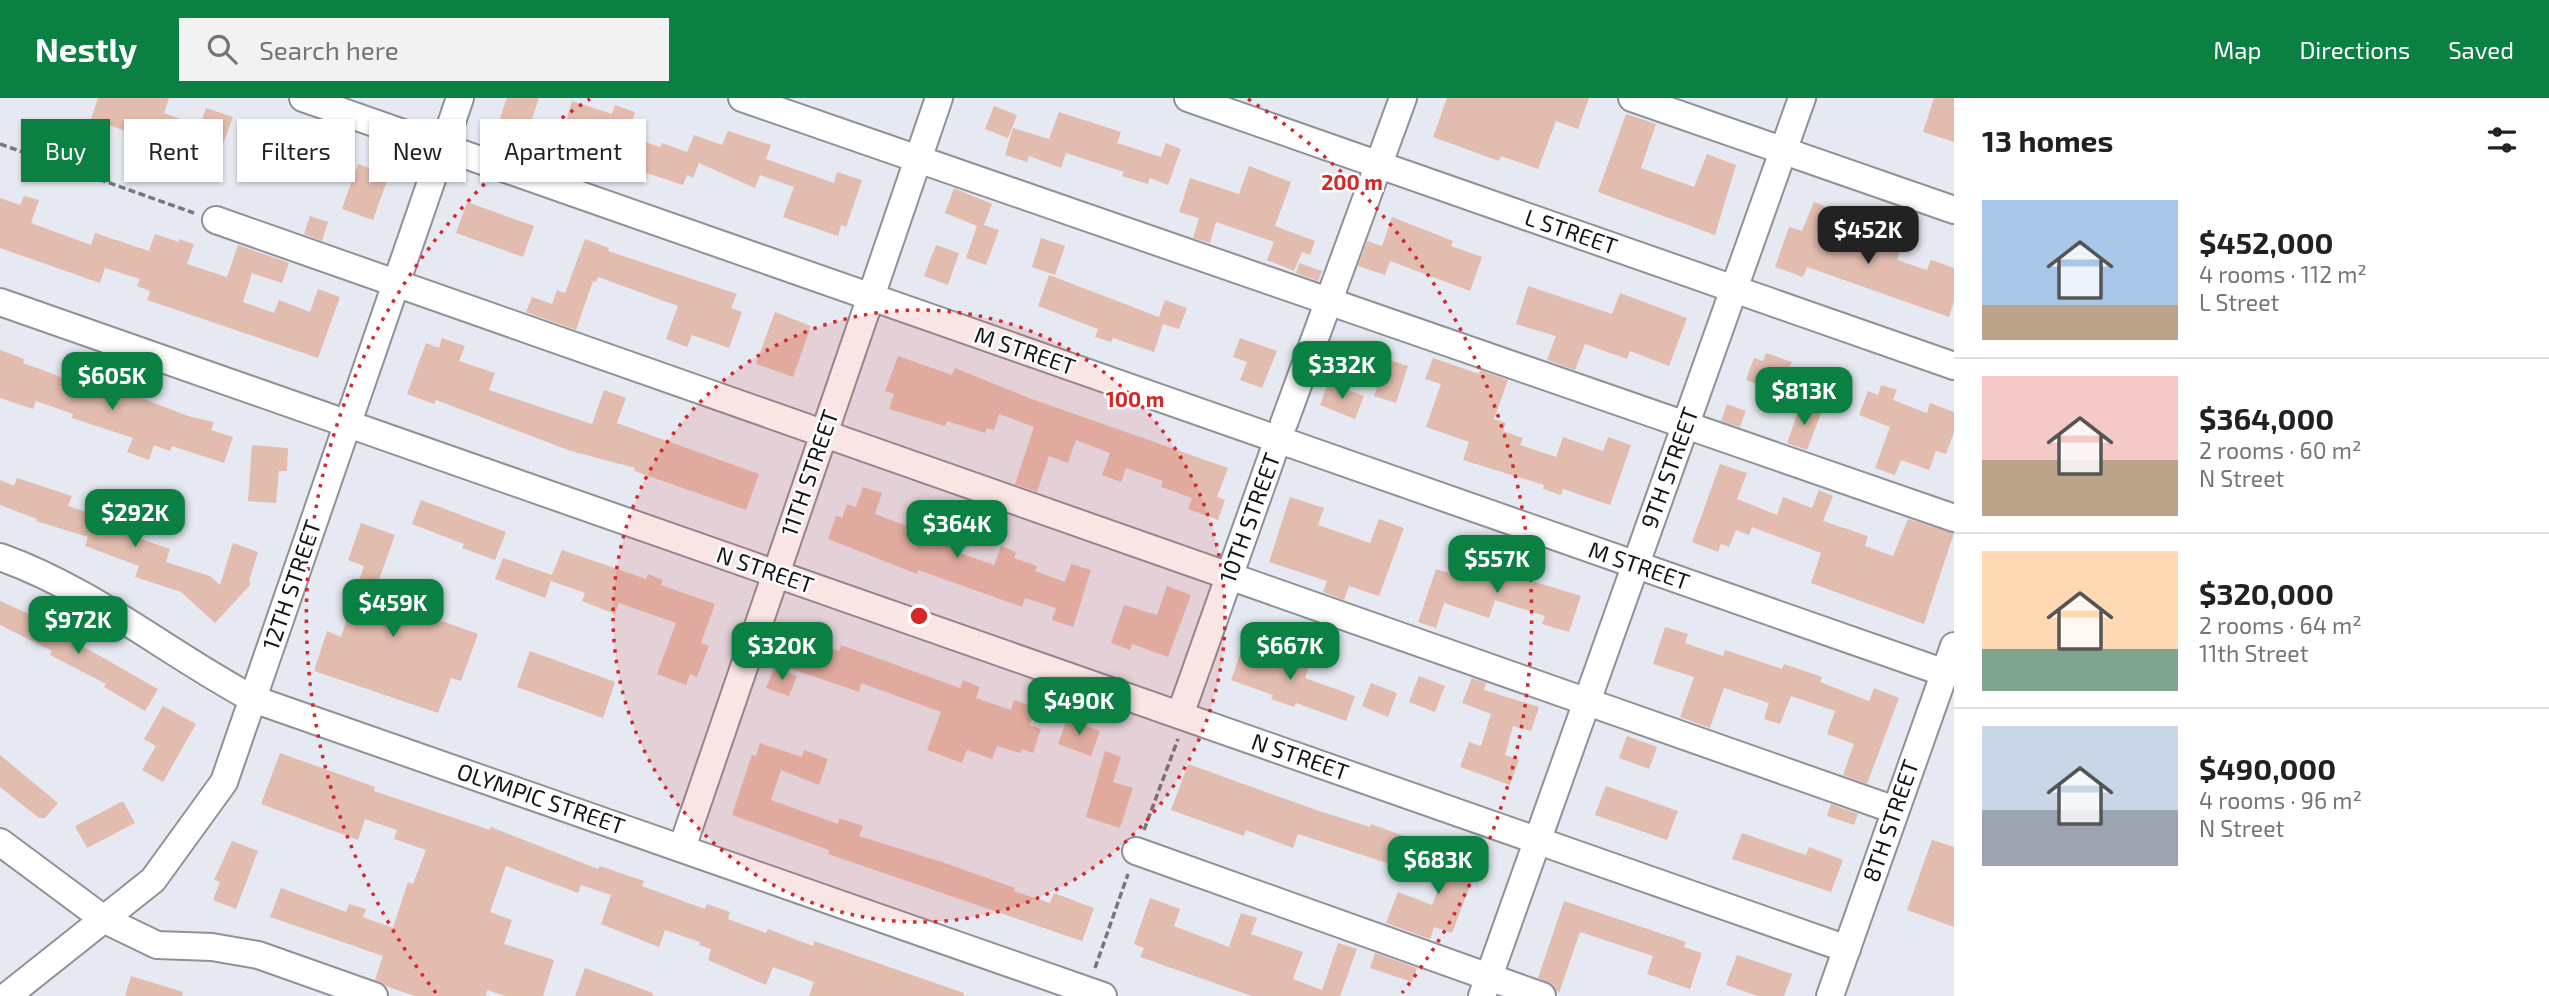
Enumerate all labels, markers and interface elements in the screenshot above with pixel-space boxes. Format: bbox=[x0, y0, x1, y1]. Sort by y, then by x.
search box bbox=[179, 18, 669, 81]
text: Nestly bbox=[35, 29, 137, 69]
icon: search bbox=[203, 30, 241, 68]
text: Search here bbox=[259, 34, 399, 65]
text: Map bbox=[2213, 35, 2261, 64]
text: Directions bbox=[2299, 35, 2410, 64]
text: Saved bbox=[2448, 35, 2514, 64]
chip: Buy bbox=[21, 119, 110, 182]
chip: Rent bbox=[124, 119, 223, 182]
chip: Filters bbox=[237, 119, 355, 182]
chip: New bbox=[369, 119, 466, 182]
chip: Apartment bbox=[480, 119, 646, 182]
icon: filters bbox=[2483, 121, 2521, 159]
text: 13 homes bbox=[1982, 122, 2113, 158]
text: 200 m bbox=[1321, 169, 1383, 194]
street label: L STREET bbox=[1521, 202, 1621, 260]
pin: $452K bbox=[1819, 206, 1917, 266]
text: $452K bbox=[1834, 215, 1902, 243]
text: $452,000 bbox=[2199, 224, 2334, 260]
icon: home bbox=[2038, 228, 2122, 312]
text: 4 rooms · 112 m² bbox=[2199, 260, 2367, 288]
text: L Street bbox=[2199, 288, 2279, 316]
street label: M STREET bbox=[971, 320, 1079, 380]
pin: $332K bbox=[1293, 342, 1391, 401]
text: $332K bbox=[1308, 350, 1376, 378]
pin: $605K bbox=[63, 352, 161, 412]
text: $605K bbox=[78, 361, 146, 389]
pin: $813K bbox=[1755, 368, 1853, 427]
text: $813K bbox=[1771, 376, 1837, 404]
text: 100 m bbox=[1106, 386, 1164, 411]
text: $364,000 bbox=[2199, 400, 2334, 436]
street label: 9TH STREET bbox=[1634, 403, 1704, 532]
icon: home bbox=[2038, 404, 2122, 488]
street label: 11TH STREET bbox=[774, 406, 844, 540]
text: 2 rooms · 60 m² bbox=[2199, 436, 2361, 464]
street label: 10TH STREET bbox=[1213, 449, 1286, 587]
text: N Street bbox=[2199, 464, 2284, 492]
pin: $292K bbox=[86, 490, 184, 549]
text: $292K bbox=[101, 498, 169, 526]
pin: $364K bbox=[908, 500, 1006, 560]
text: $364K bbox=[922, 509, 992, 537]
street label: 12TH STREET bbox=[256, 516, 326, 653]
street label: M STREET bbox=[1585, 535, 1693, 595]
pin: $557K bbox=[1448, 536, 1546, 595]
street label: N STREET bbox=[713, 539, 818, 599]
text: $557K bbox=[1464, 544, 1530, 572]
text: $320,000 bbox=[2199, 575, 2334, 611]
icon: home bbox=[2038, 579, 2122, 663]
pin: $459K bbox=[344, 580, 442, 639]
text: $459K bbox=[359, 588, 427, 616]
pin: $972K bbox=[29, 596, 127, 656]
centre of rings bbox=[907, 604, 931, 628]
text: $972K bbox=[45, 605, 112, 633]
text: 2 rooms · 64 m² bbox=[2199, 611, 2362, 639]
pin: $320K bbox=[733, 622, 831, 682]
pin: $667K bbox=[1241, 622, 1339, 682]
text: $320K bbox=[748, 631, 816, 659]
text: $667K bbox=[1256, 631, 1324, 659]
text: 11th Street bbox=[2199, 639, 2308, 667]
pin: $490K bbox=[1030, 678, 1128, 737]
text: $490K bbox=[1044, 686, 1114, 714]
street label: N STREET bbox=[1248, 726, 1353, 786]
text: $490,000 bbox=[2199, 750, 2336, 786]
icon: home bbox=[2038, 754, 2122, 838]
street label: OLYMPIC STREET bbox=[454, 756, 629, 840]
street label: 8TH STREET bbox=[1856, 756, 1924, 885]
text: 4 rooms · 96 m² bbox=[2199, 786, 2362, 814]
text: N Street bbox=[2199, 814, 2284, 842]
pin: $683K bbox=[1389, 836, 1487, 896]
text: $683K bbox=[1404, 845, 1472, 873]

